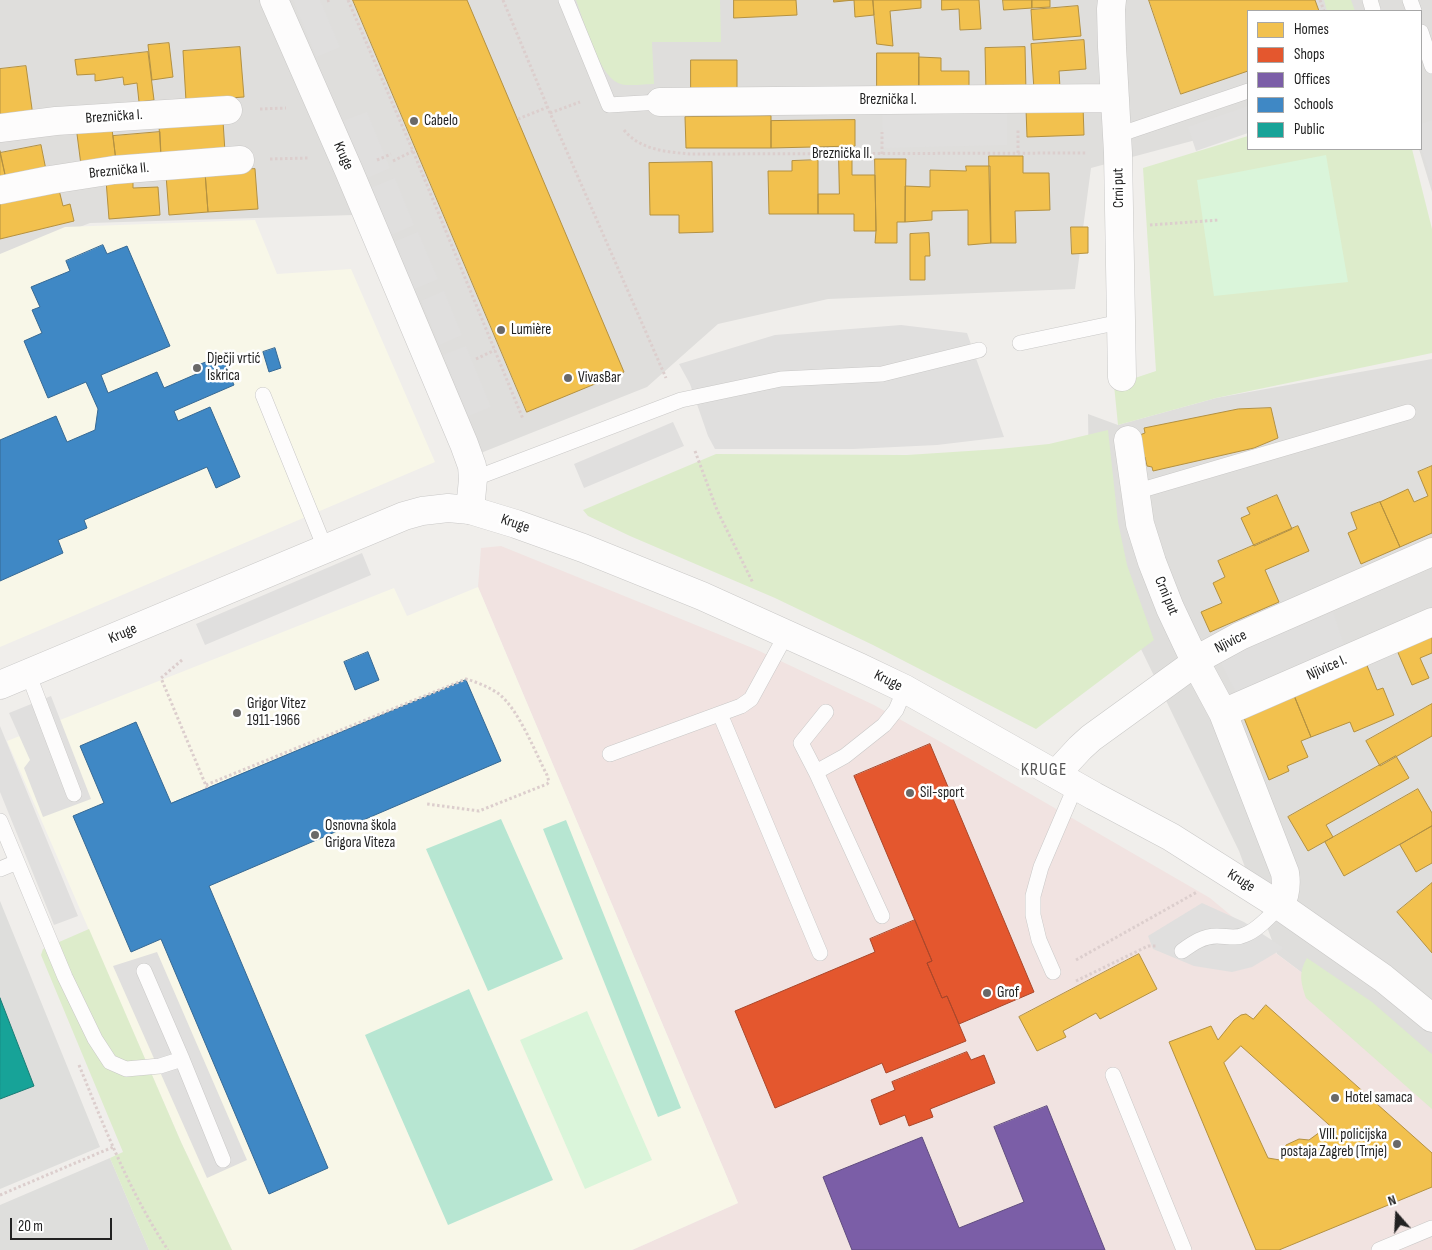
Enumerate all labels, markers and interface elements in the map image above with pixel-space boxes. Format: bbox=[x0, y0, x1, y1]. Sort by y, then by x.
legend bbox=[1247, 10, 1422, 150]
text: Homes bbox=[1294, 20, 1329, 39]
text: Shops bbox=[1294, 45, 1325, 64]
text: Offices bbox=[1294, 70, 1330, 89]
street label: Breznička I. bbox=[859, 91, 917, 109]
text: Schools bbox=[1294, 95, 1333, 114]
street label: Breznička I. bbox=[85, 106, 143, 128]
place label: Cabelo bbox=[424, 112, 458, 130]
marker: Cabelo bbox=[408, 115, 420, 127]
text: Public bbox=[1294, 120, 1325, 139]
street label: Kruge bbox=[329, 139, 357, 173]
street label: Breznička II. bbox=[812, 145, 872, 163]
street label: Breznička II. bbox=[88, 159, 150, 183]
street label: Crni put bbox=[1110, 168, 1128, 208]
place label: Lumière bbox=[511, 321, 551, 339]
marker: Lumière bbox=[495, 324, 507, 336]
place label: Dječji vrtić Iskrica bbox=[207, 350, 261, 385]
marker: Dječji vrtić Iskrica bbox=[191, 362, 203, 374]
place label: VivasBar bbox=[578, 369, 621, 387]
marker: VivasBar bbox=[562, 372, 574, 384]
street label: Kruge bbox=[498, 511, 532, 537]
street label: Crni put bbox=[1150, 574, 1182, 618]
street label: Kruge bbox=[106, 620, 140, 648]
street label: Njivice bbox=[1212, 626, 1250, 658]
street label: Njivice I. bbox=[1304, 651, 1350, 685]
street label: Kruge bbox=[871, 666, 905, 696]
place label: Grigor Vitez 1911-1966 bbox=[247, 695, 306, 730]
marker: Grigor Vitez 1911-1966 bbox=[231, 707, 243, 719]
district label: KRUGE bbox=[1020, 759, 1068, 781]
place label: Sil-sport bbox=[920, 784, 964, 802]
marker: Sil-sport bbox=[904, 787, 916, 799]
place label: Osnovna škola Grigora Viteza bbox=[325, 817, 396, 852]
marker: Osnovna škola Grigora Viteza bbox=[309, 829, 321, 841]
street label: Kruge bbox=[1224, 866, 1258, 896]
place label: Grof bbox=[997, 984, 1019, 1002]
marker: Grof bbox=[981, 987, 993, 999]
place label: Hotel samaca bbox=[1345, 1089, 1413, 1107]
marker: Hotel samaca bbox=[1329, 1092, 1341, 1104]
place label: VIII. policijska postaja Zagreb (Trnje) bbox=[1280, 1126, 1387, 1161]
marker: VIII. policijska postaja Zagreb (Trnje) bbox=[1391, 1138, 1403, 1150]
north arrow bbox=[1372, 1190, 1422, 1240]
text: N bbox=[1386, 1191, 1398, 1210]
scale bar bbox=[12, 1208, 115, 1240]
text: 20 m bbox=[18, 1217, 43, 1236]

